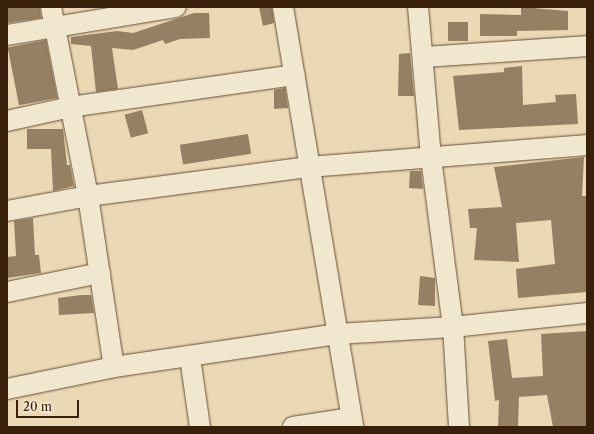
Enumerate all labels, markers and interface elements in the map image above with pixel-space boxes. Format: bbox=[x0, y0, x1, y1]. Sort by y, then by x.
scale bar bbox=[18, 392, 81, 418]
text: 20 m bbox=[23, 399, 52, 414]

